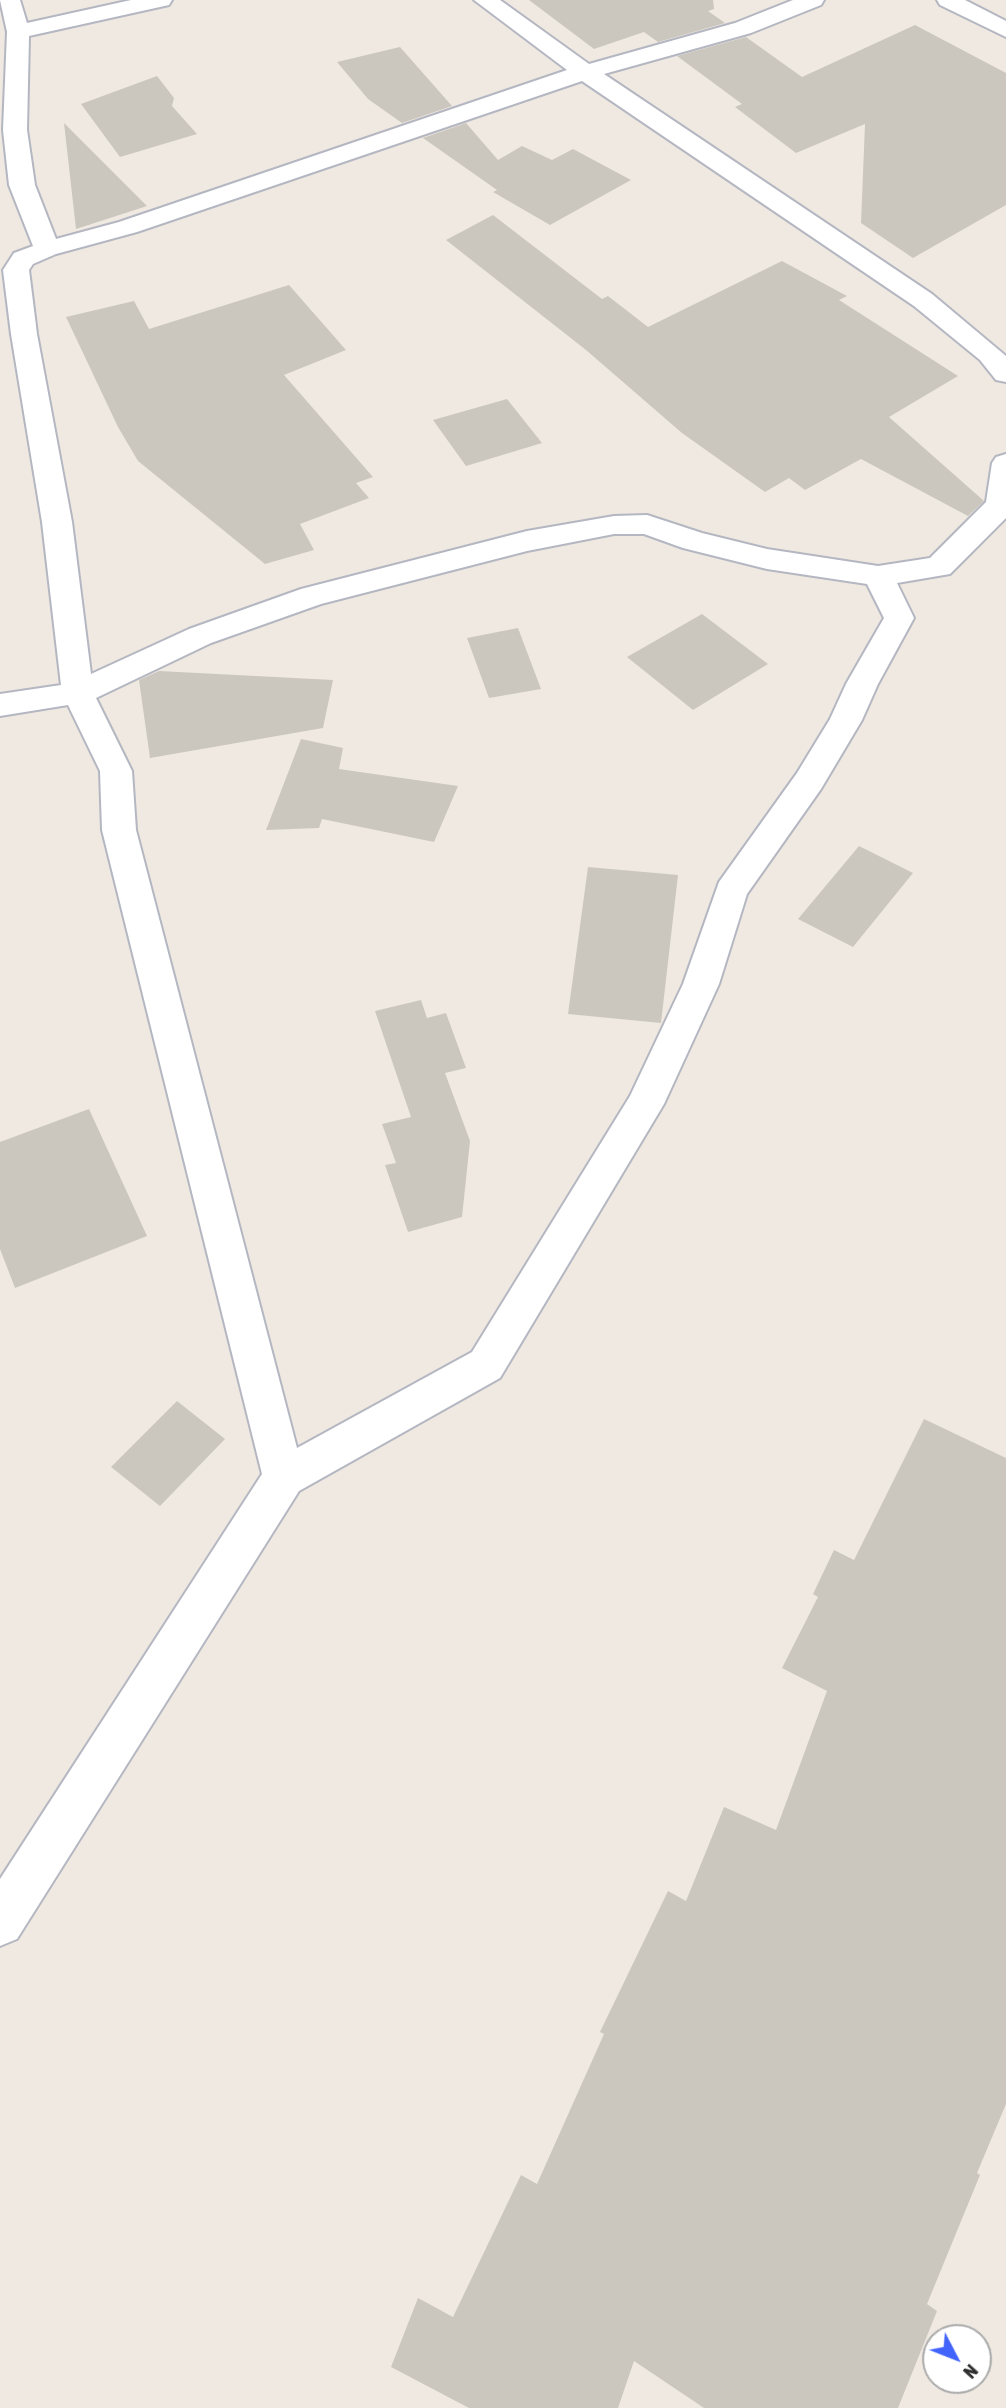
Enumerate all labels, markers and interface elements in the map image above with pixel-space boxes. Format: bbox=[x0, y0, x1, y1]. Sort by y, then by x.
north arrow bbox=[922, 2324, 992, 2394]
text: N bbox=[959, 2360, 983, 2383]

